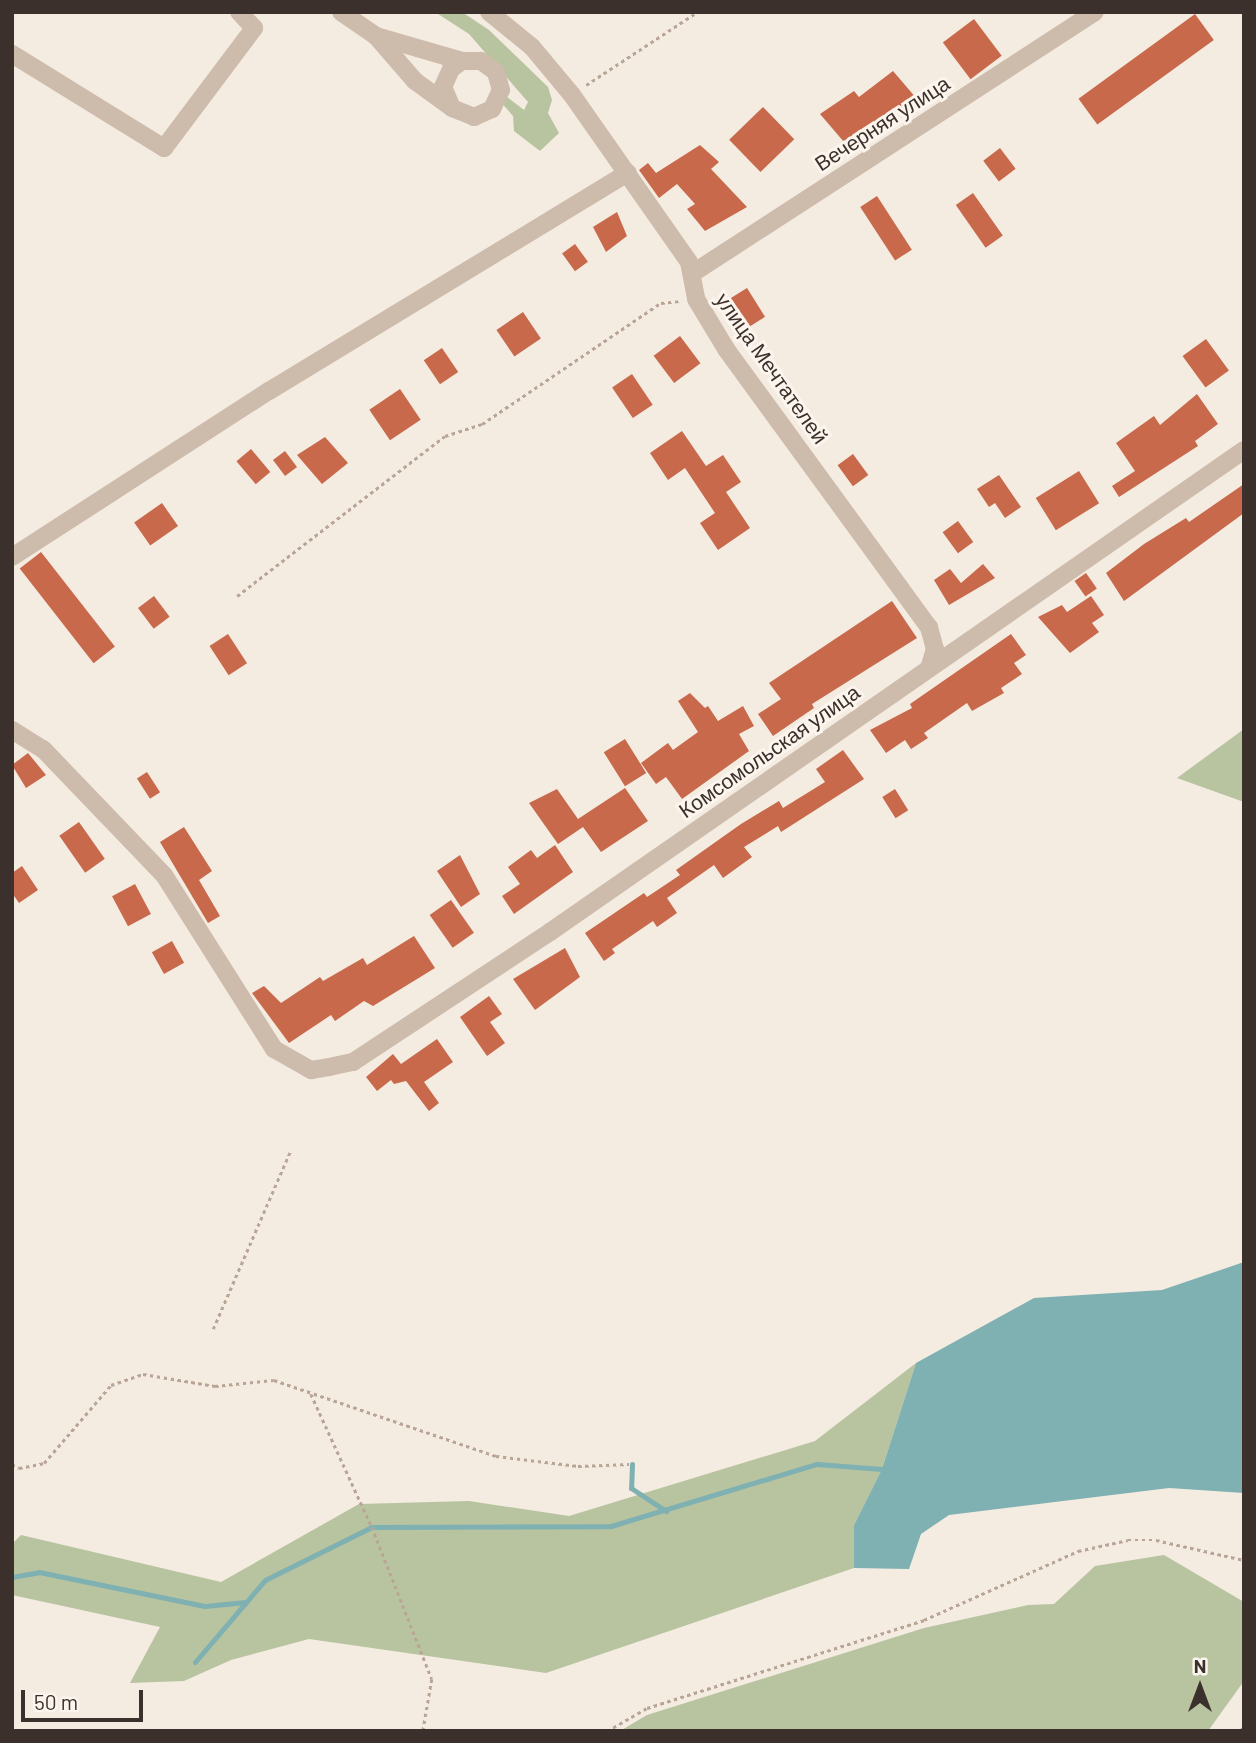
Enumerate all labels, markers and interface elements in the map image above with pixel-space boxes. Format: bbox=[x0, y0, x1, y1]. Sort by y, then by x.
street label: Вечерняя улица bbox=[810, 70, 954, 176]
street label: улица Мечтателей bbox=[711, 288, 833, 448]
street label: Комсомольская улица bbox=[674, 679, 864, 823]
north arrow bbox=[1165, 1652, 1235, 1722]
text: N bbox=[1194, 1654, 1206, 1677]
scale bar bbox=[24, 1676, 147, 1720]
text: 50 m bbox=[34, 1689, 78, 1714]

